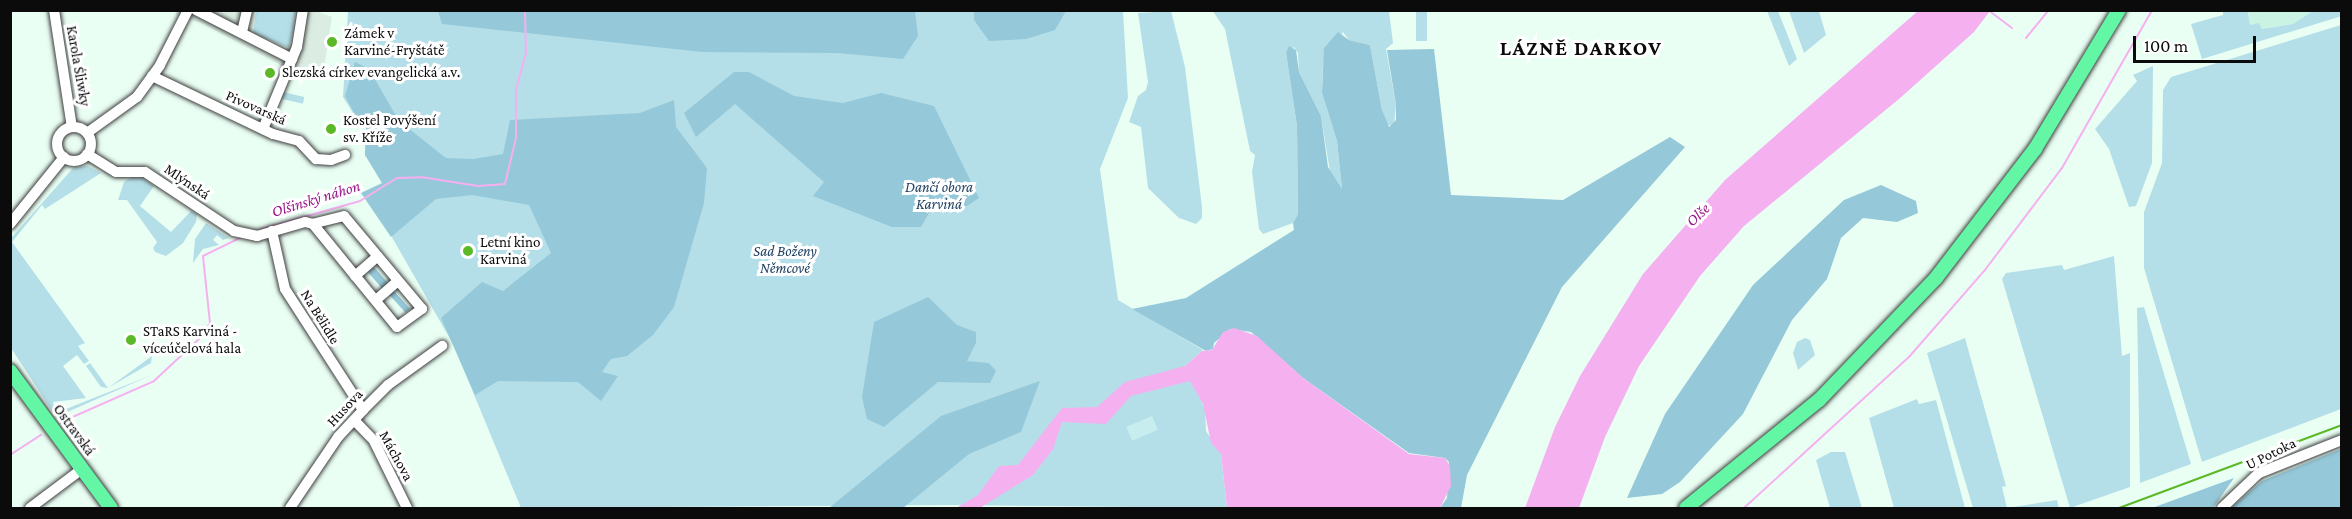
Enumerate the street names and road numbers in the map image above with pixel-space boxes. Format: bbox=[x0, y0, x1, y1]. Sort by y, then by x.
street label: Karola Śliwky bbox=[62, 24, 94, 108]
street label: Pivovarská bbox=[223, 87, 289, 129]
street label: Mlýnská bbox=[161, 160, 213, 204]
street label: Na Bělidle bbox=[296, 287, 344, 347]
street label: Husova bbox=[323, 385, 367, 431]
street label: Ostravská bbox=[49, 401, 99, 459]
street label: Máchova bbox=[375, 428, 417, 484]
street label: U Potoka bbox=[2243, 434, 2299, 474]

